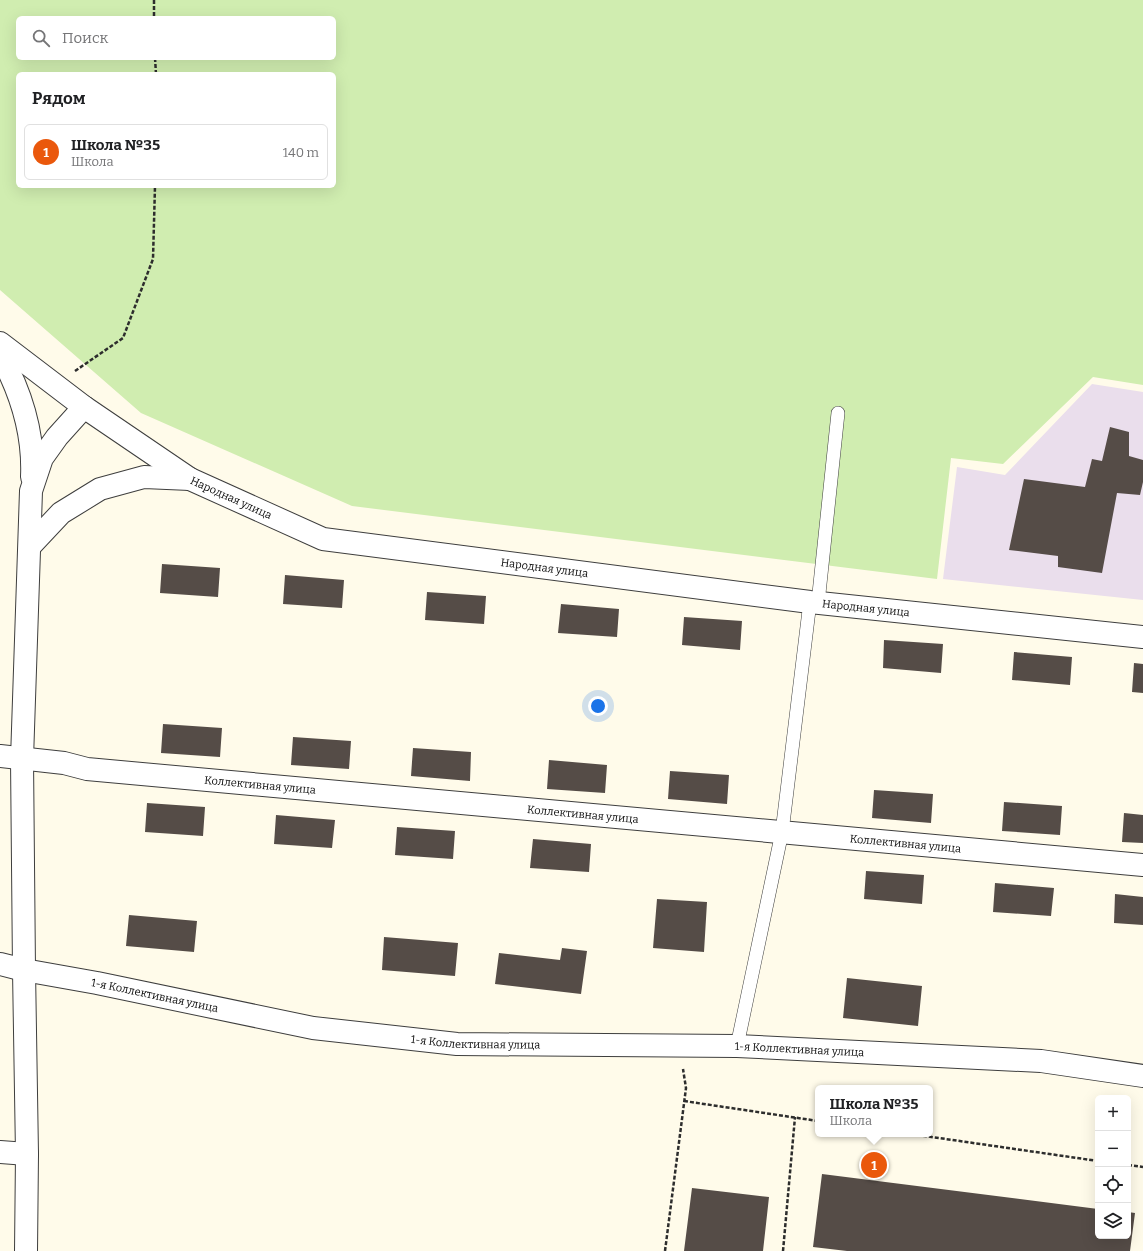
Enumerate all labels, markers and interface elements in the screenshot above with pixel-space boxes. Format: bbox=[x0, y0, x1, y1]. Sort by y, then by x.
search box bbox=[16, 16, 336, 60]
icon: search bbox=[30, 27, 52, 49]
text: Поиск bbox=[62, 29, 108, 47]
text: Рядом bbox=[32, 88, 85, 109]
text: Школа №35 bbox=[71, 136, 160, 154]
text: 1 bbox=[43, 145, 49, 160]
text: 140 m bbox=[283, 145, 319, 160]
text: Школа bbox=[71, 154, 114, 169]
street label: Народная улица bbox=[188, 474, 274, 522]
street label: Народная улица bbox=[500, 556, 589, 580]
street label: Народная улица bbox=[821, 597, 910, 619]
your location bbox=[588, 696, 608, 716]
street label: Коллективная улица bbox=[204, 774, 316, 797]
street label: Коллективная улица bbox=[526, 803, 639, 826]
street label: Коллективная улица bbox=[849, 832, 962, 855]
street label: 1-я Коллективная улица bbox=[90, 976, 220, 1015]
street label: 1-я Коллективная улица bbox=[410, 1033, 540, 1052]
street label: 1-я Коллективная улица bbox=[735, 1040, 865, 1059]
popup bbox=[815, 1085, 933, 1137]
text: Школа №35 bbox=[829, 1095, 919, 1113]
map controls bbox=[1095, 1095, 1131, 1239]
button: + bbox=[1095, 1095, 1131, 1131]
text: Школа bbox=[829, 1113, 872, 1128]
button: − bbox=[1095, 1131, 1131, 1167]
pin: 1 bbox=[861, 1150, 887, 1180]
button: locate bbox=[1095, 1167, 1131, 1203]
button: layers bbox=[1095, 1203, 1131, 1239]

